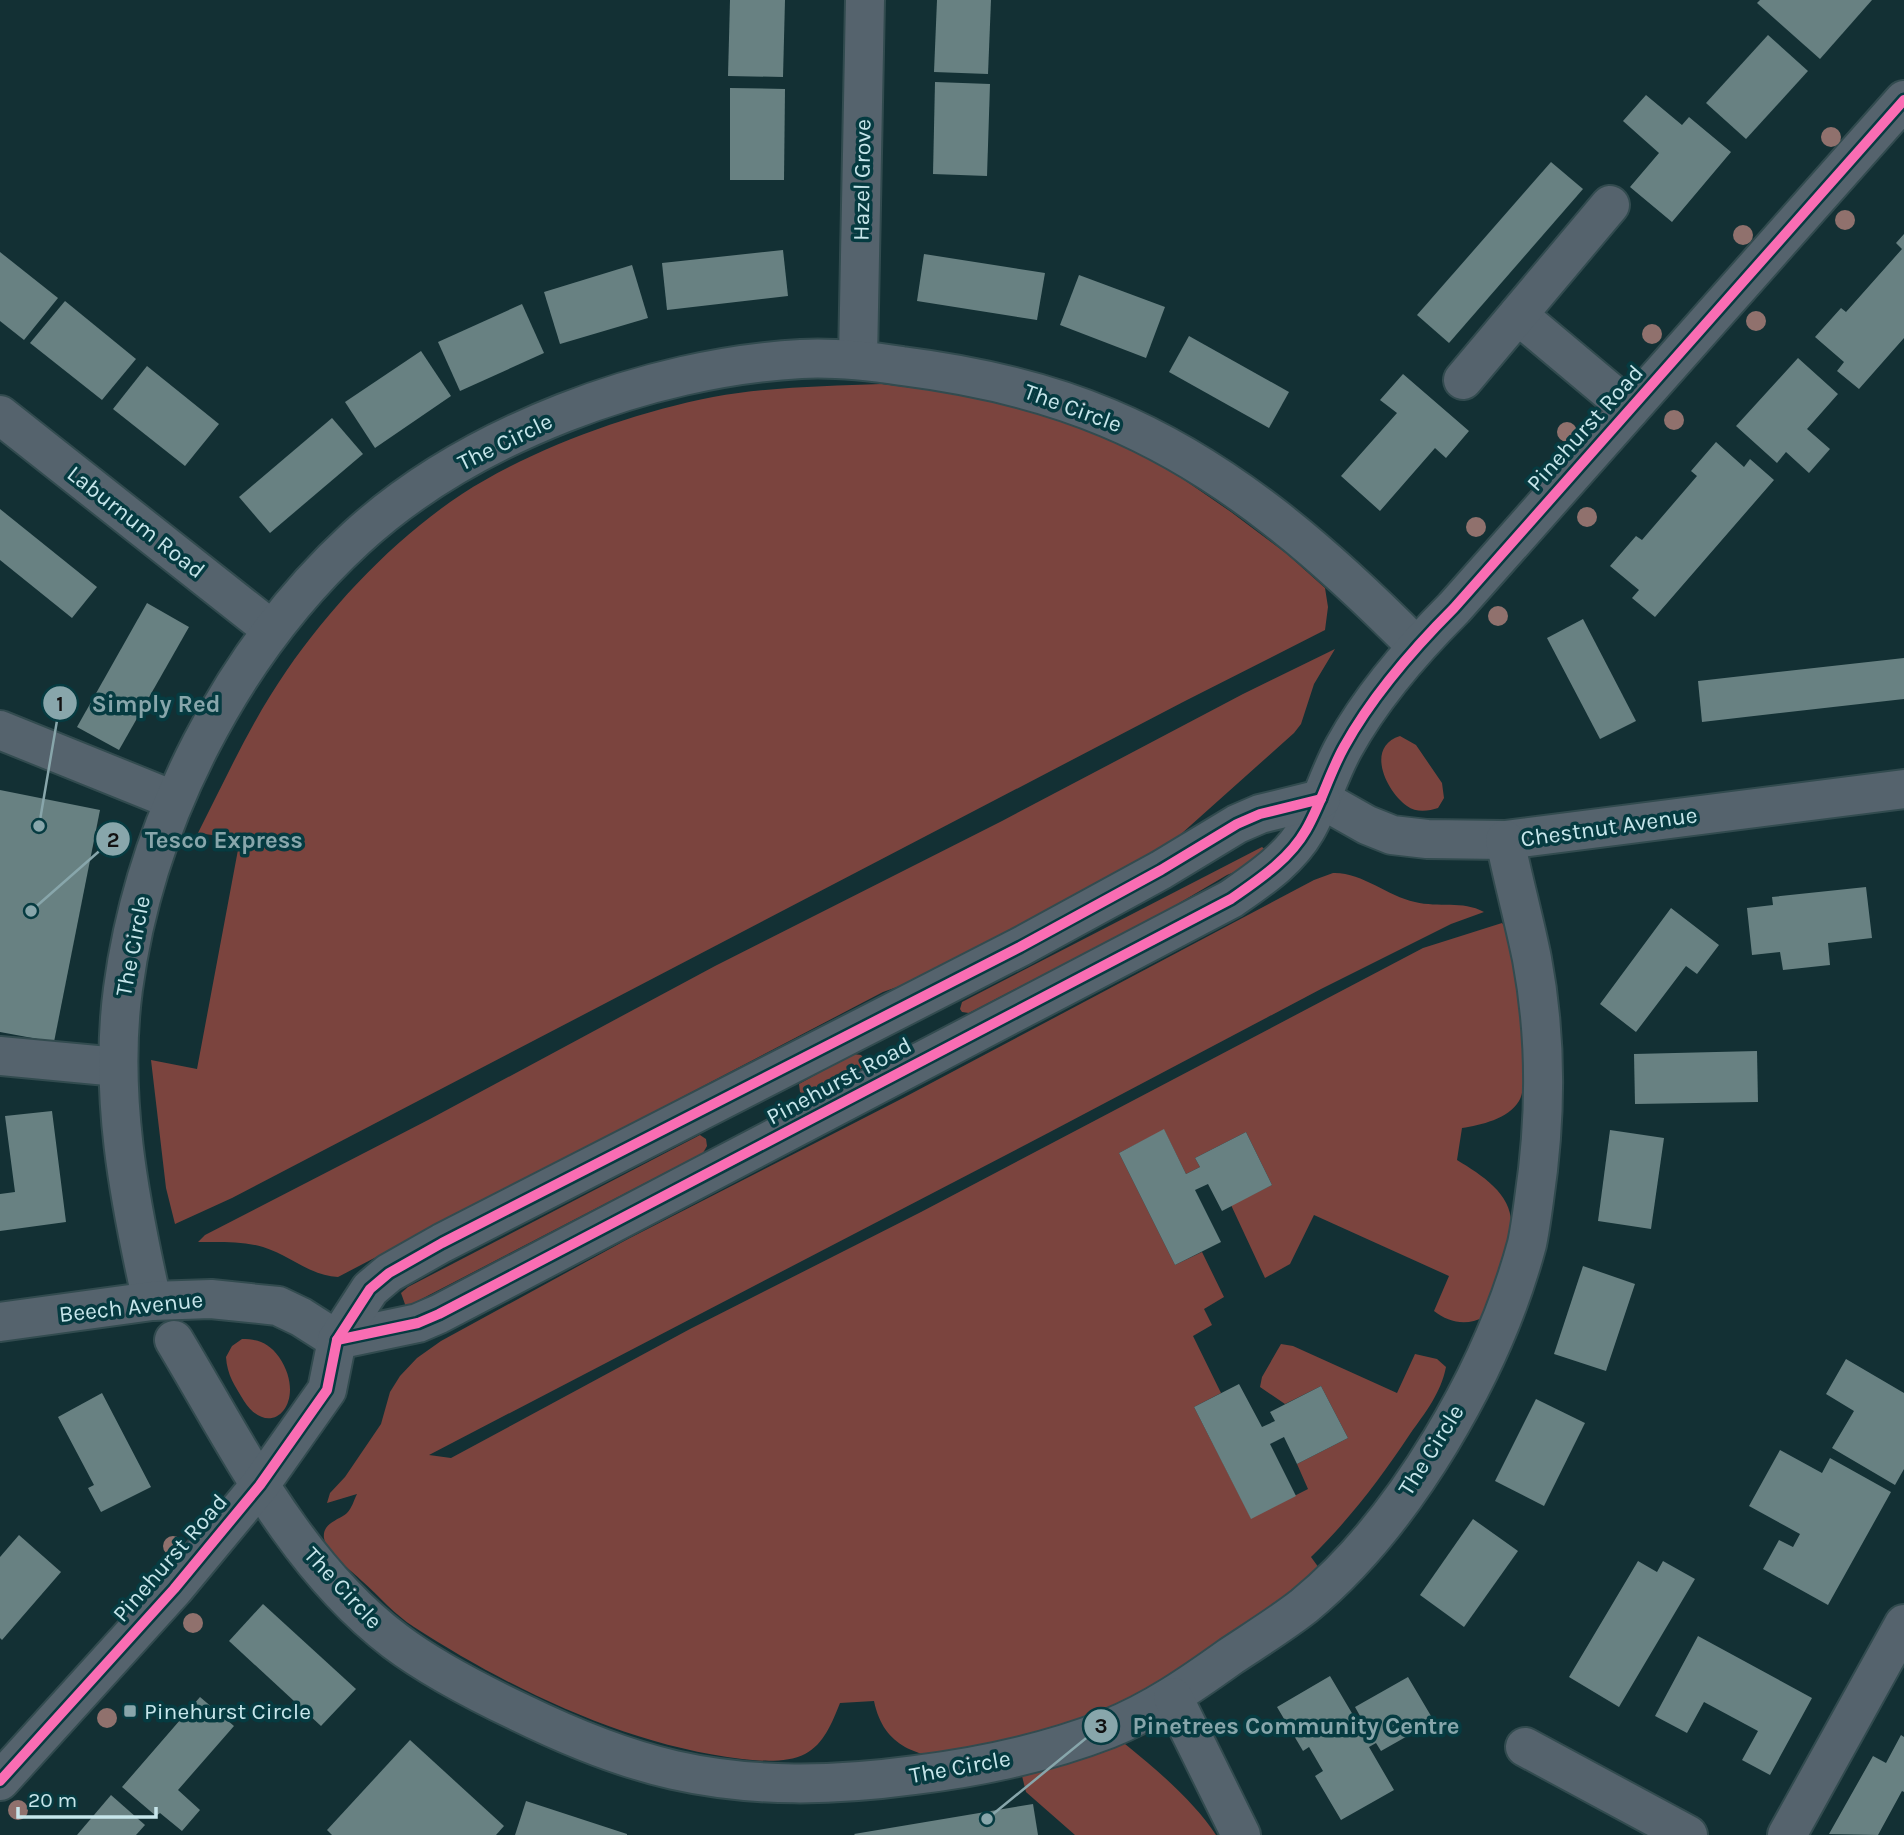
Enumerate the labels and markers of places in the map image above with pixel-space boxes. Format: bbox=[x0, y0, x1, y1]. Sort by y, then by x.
callout: Simply Red bbox=[43, 681, 235, 726]
callout: Tesco Express bbox=[96, 817, 317, 862]
place label: Pinehurst Circle bbox=[144, 1698, 311, 1725]
marker: Pinehurst Circle bbox=[122, 1703, 138, 1719]
callout: Pinetrees Community Centre bbox=[1084, 1703, 1473, 1748]

